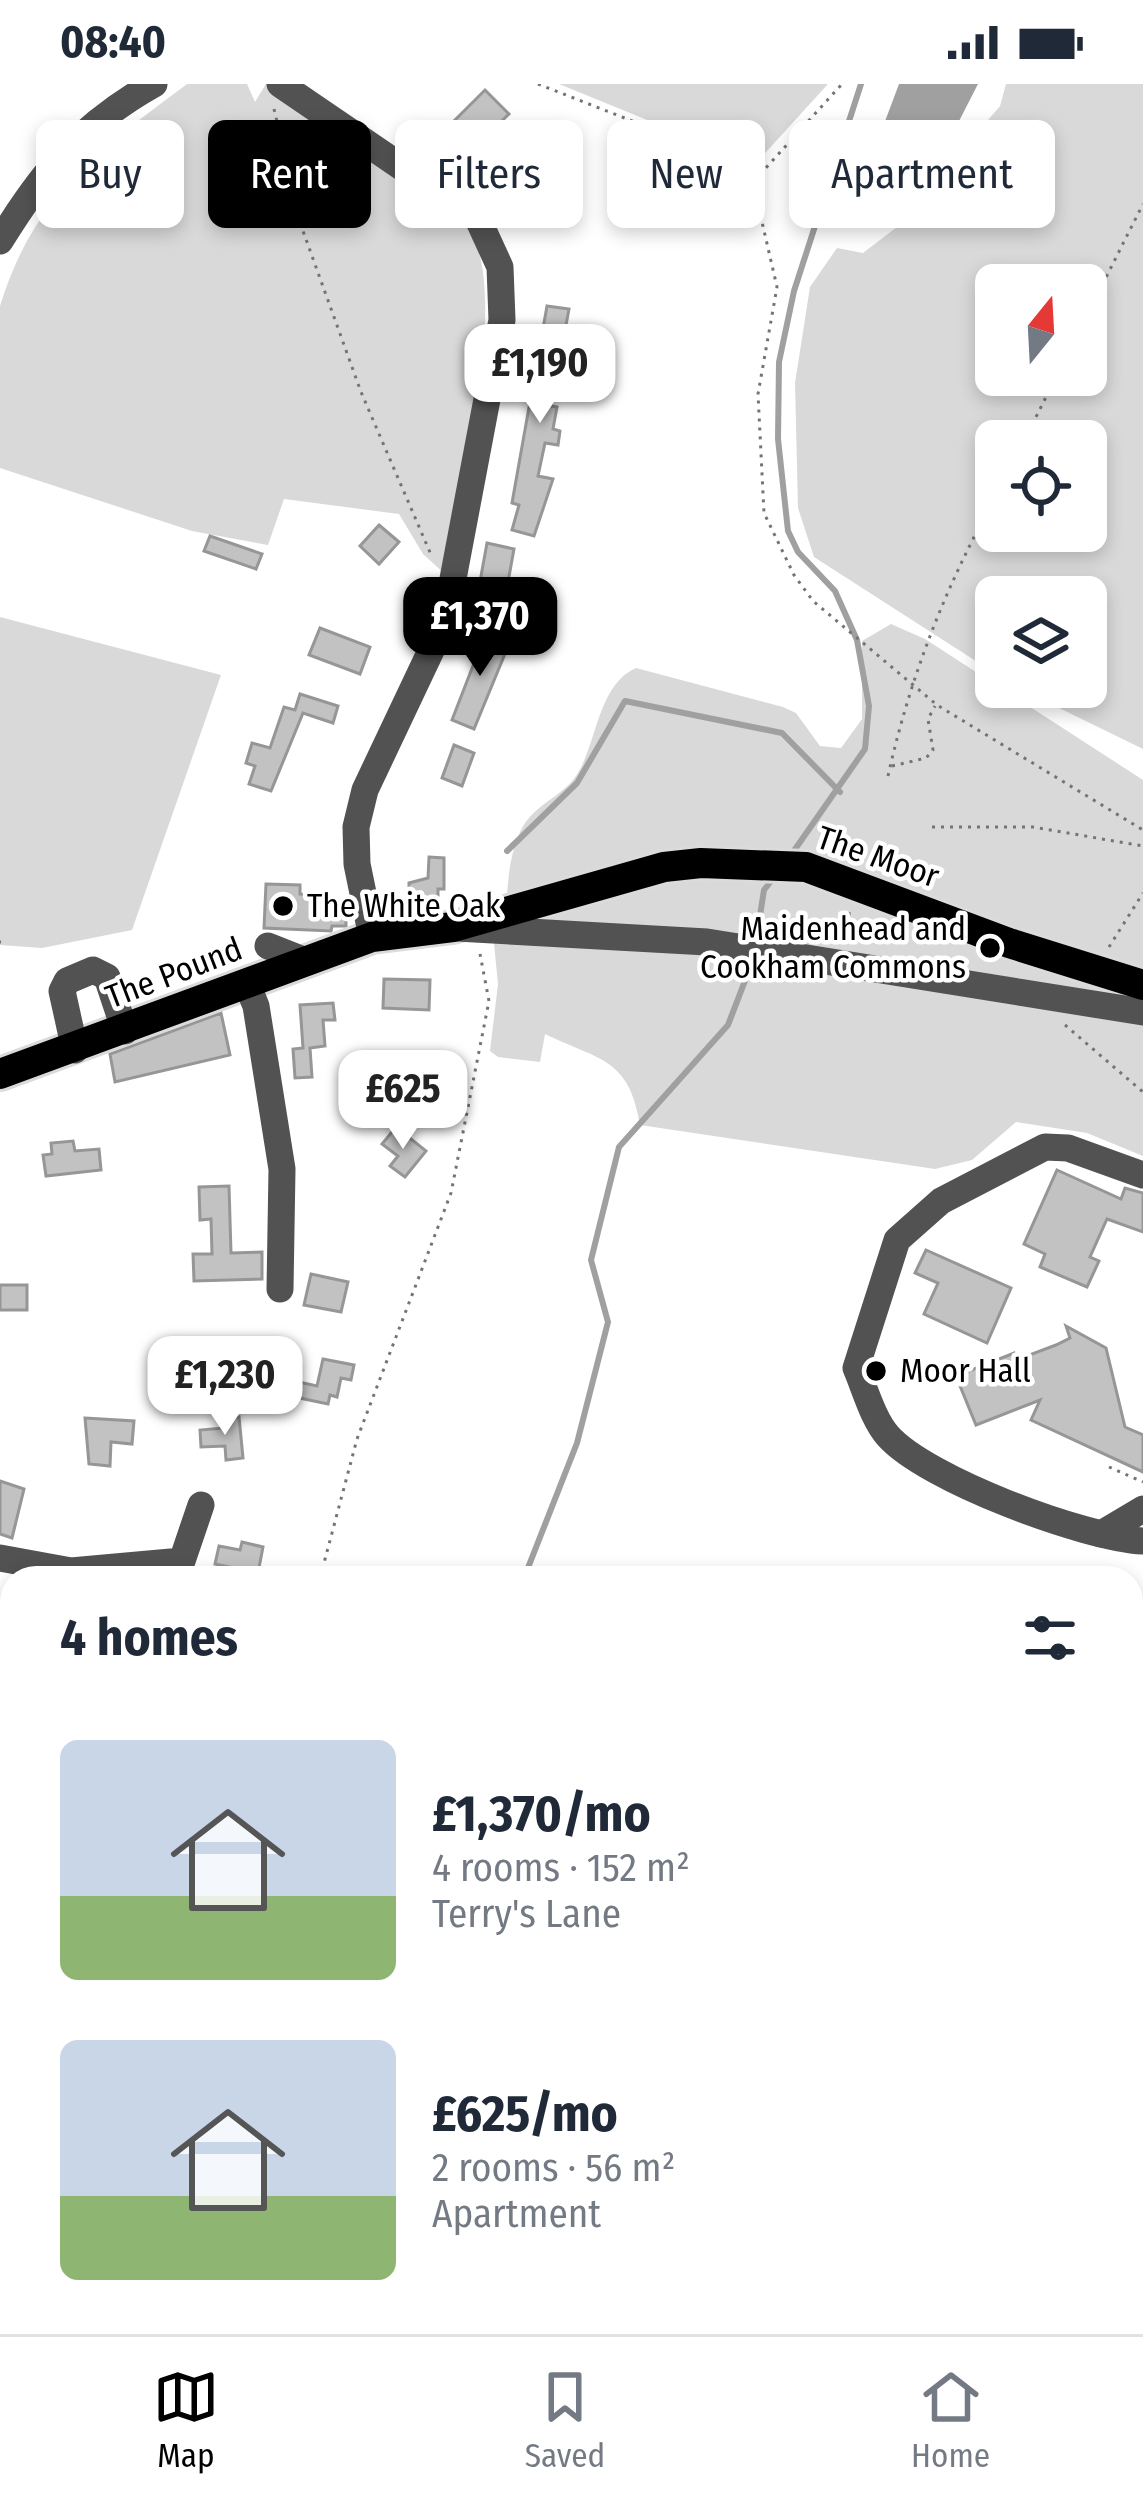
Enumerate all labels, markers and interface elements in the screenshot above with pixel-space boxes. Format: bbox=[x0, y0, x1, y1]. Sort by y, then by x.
text: 08:40 bbox=[60, 15, 166, 69]
chip: Buy bbox=[36, 120, 184, 228]
chip: Rent bbox=[208, 120, 371, 228]
chip: Filters bbox=[395, 120, 583, 228]
chip: New bbox=[607, 120, 765, 228]
chip: Apartment bbox=[789, 120, 1055, 228]
north arrow bbox=[975, 264, 1107, 396]
map controls bbox=[975, 264, 1107, 708]
pin: £1,190 bbox=[442, 324, 638, 426]
text: £1,190 bbox=[491, 340, 589, 386]
button: locate bbox=[975, 420, 1107, 552]
button: layers bbox=[975, 576, 1107, 708]
pin: £1,370 bbox=[382, 577, 578, 679]
text: £1,370 bbox=[430, 593, 530, 639]
street label: The Moor bbox=[812, 818, 945, 897]
place label: The White Oak bbox=[307, 886, 501, 926]
marker: The White Oak bbox=[270, 893, 296, 919]
place label: Maidenhead and Cookham Commons bbox=[700, 909, 966, 987]
street label: The Pound bbox=[100, 929, 248, 1017]
marker: Maidenhead and Cookham Commons bbox=[977, 935, 1003, 961]
pin: £625 bbox=[332, 1050, 474, 1152]
text: £625 bbox=[365, 1066, 441, 1112]
pin: £1,230 bbox=[127, 1336, 323, 1438]
place label: Moor Hall bbox=[900, 1351, 1031, 1391]
text: £1,230 bbox=[175, 1352, 275, 1398]
marker: Moor Hall bbox=[863, 1358, 889, 1384]
icon: filters bbox=[1017, 1605, 1083, 1671]
text: 4 homes bbox=[60, 1607, 238, 1669]
text: £1,370/mo bbox=[432, 1783, 651, 1845]
icon: home bbox=[156, 1788, 300, 1932]
text: 4 rooms · 152 m² bbox=[432, 1845, 690, 1891]
text: Terry's Lane bbox=[432, 1891, 621, 1937]
text: £625/mo bbox=[432, 2083, 618, 2145]
icon: home bbox=[156, 2088, 300, 2232]
text: 2 rooms · 56 m² bbox=[432, 2145, 675, 2191]
text: Apartment bbox=[432, 2191, 601, 2237]
tab: Map bbox=[153, 2364, 219, 2476]
tab: Saved bbox=[525, 2364, 605, 2476]
tab: Home bbox=[911, 2364, 990, 2476]

